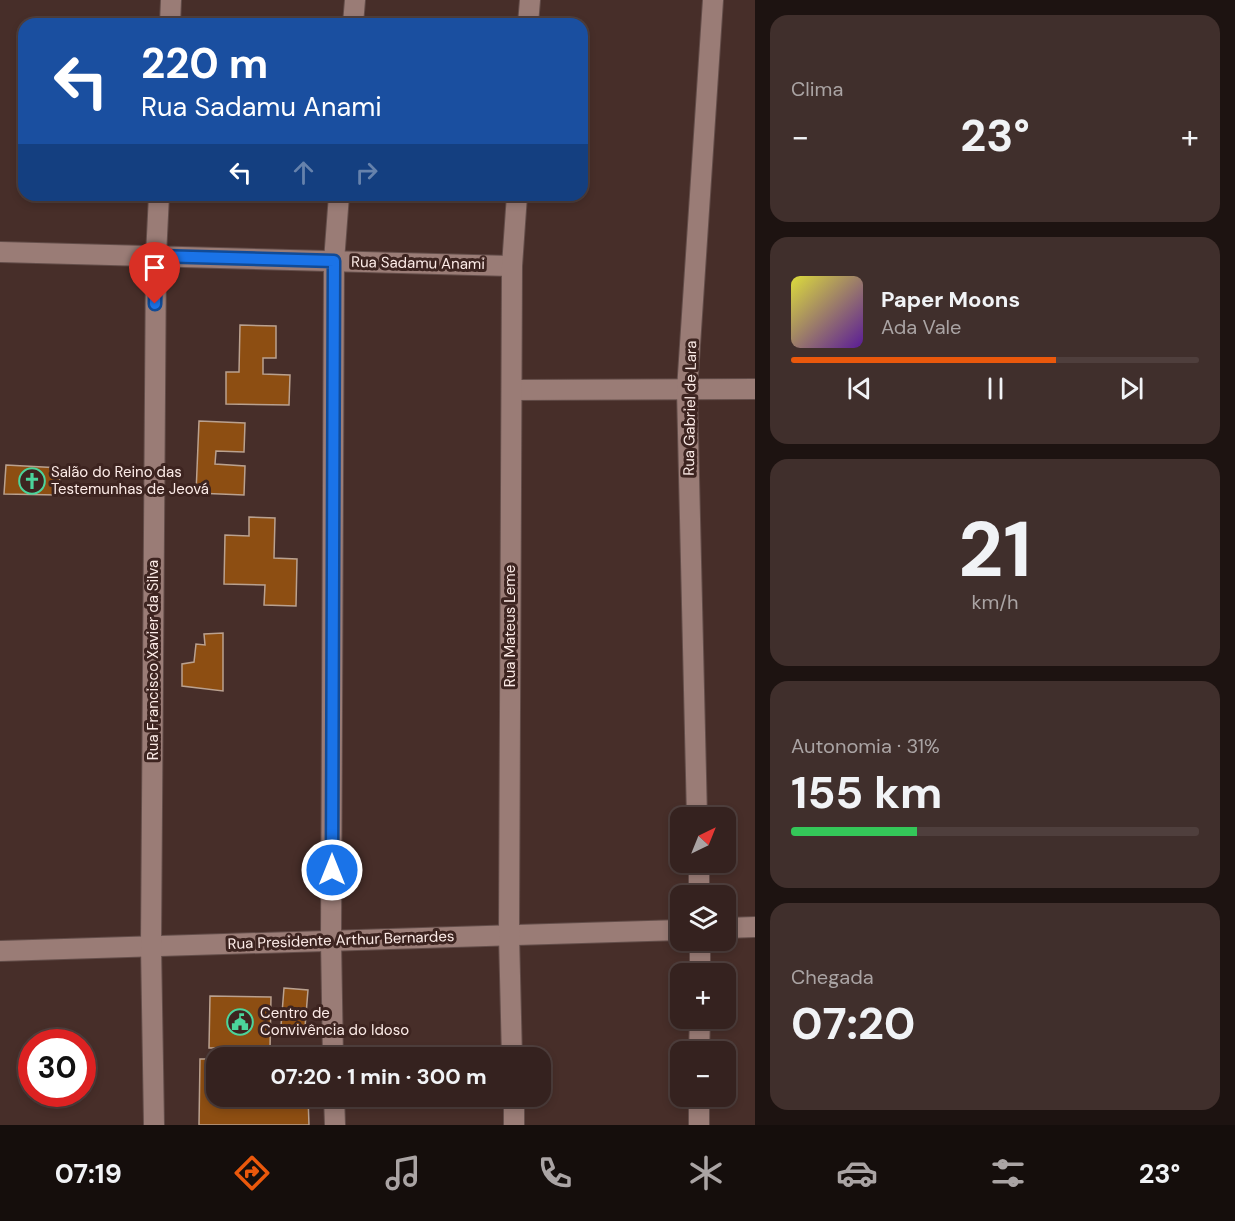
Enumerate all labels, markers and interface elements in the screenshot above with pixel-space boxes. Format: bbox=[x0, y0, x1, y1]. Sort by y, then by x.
text: 220 m bbox=[141, 36, 268, 91]
icon: left bbox=[42, 42, 120, 120]
text: Clima bbox=[791, 76, 843, 102]
text: Rua Sadamu Anami bbox=[141, 89, 382, 124]
text: 23° bbox=[960, 106, 1030, 165]
text: − bbox=[791, 115, 809, 158]
text: + bbox=[1181, 115, 1199, 158]
icon: left bbox=[224, 156, 257, 189]
icon: ahead bbox=[287, 156, 320, 189]
icon: right bbox=[350, 156, 383, 189]
pin bbox=[129, 242, 180, 304]
icon: arrive bbox=[138, 251, 171, 284]
street label: Rua Sadamu Anami bbox=[351, 252, 485, 274]
text: Paper Moons bbox=[881, 285, 1020, 314]
text: Ada Vale bbox=[881, 314, 961, 340]
street label: Rua Gabriel de Lara bbox=[679, 340, 701, 476]
icon: previous bbox=[843, 372, 876, 405]
icon: pause bbox=[979, 372, 1012, 405]
icon: next bbox=[1115, 372, 1148, 405]
place label: Salão do Reino das Testemunhas de Jeová bbox=[51, 462, 209, 499]
church icon: Salão do Reino das Testemunhas de Jeová bbox=[17, 466, 47, 496]
text: 21 bbox=[958, 499, 1032, 600]
street label: Rua Francisco Xavier da Silva bbox=[143, 560, 163, 760]
street label: Rua Mateus Leme bbox=[500, 565, 520, 687]
text: km/h bbox=[971, 589, 1019, 615]
text: Autonomia · 31% bbox=[791, 733, 940, 759]
text: 155 km bbox=[791, 763, 942, 822]
north arrow bbox=[670, 807, 736, 873]
map controls bbox=[670, 807, 736, 1107]
position arrow bbox=[300, 838, 364, 902]
button: layers bbox=[670, 885, 736, 951]
street label: Rua Presidente Arthur Bernardes bbox=[227, 926, 455, 954]
button: + bbox=[670, 963, 736, 1029]
text: Chegada bbox=[791, 964, 874, 990]
text: 07:20 bbox=[791, 994, 915, 1053]
place label: Centro de Convivência do Idoso bbox=[260, 1003, 409, 1040]
public building icon: Centro de Convivência do Idoso bbox=[225, 1007, 255, 1037]
speed limit sign: 30 bbox=[18, 1029, 96, 1107]
button: − bbox=[670, 1041, 736, 1107]
text: 07:20 · 1 min · 300 m bbox=[270, 1062, 487, 1091]
icon: directions bbox=[231, 1152, 273, 1194]
icon: music bbox=[382, 1152, 424, 1194]
icon: phone bbox=[534, 1152, 576, 1194]
icon: climate bbox=[685, 1152, 727, 1194]
icon: car bbox=[836, 1152, 878, 1194]
icon: filters bbox=[987, 1152, 1029, 1194]
text: 07:19 bbox=[55, 1156, 122, 1191]
text: 23° bbox=[1139, 1156, 1180, 1191]

